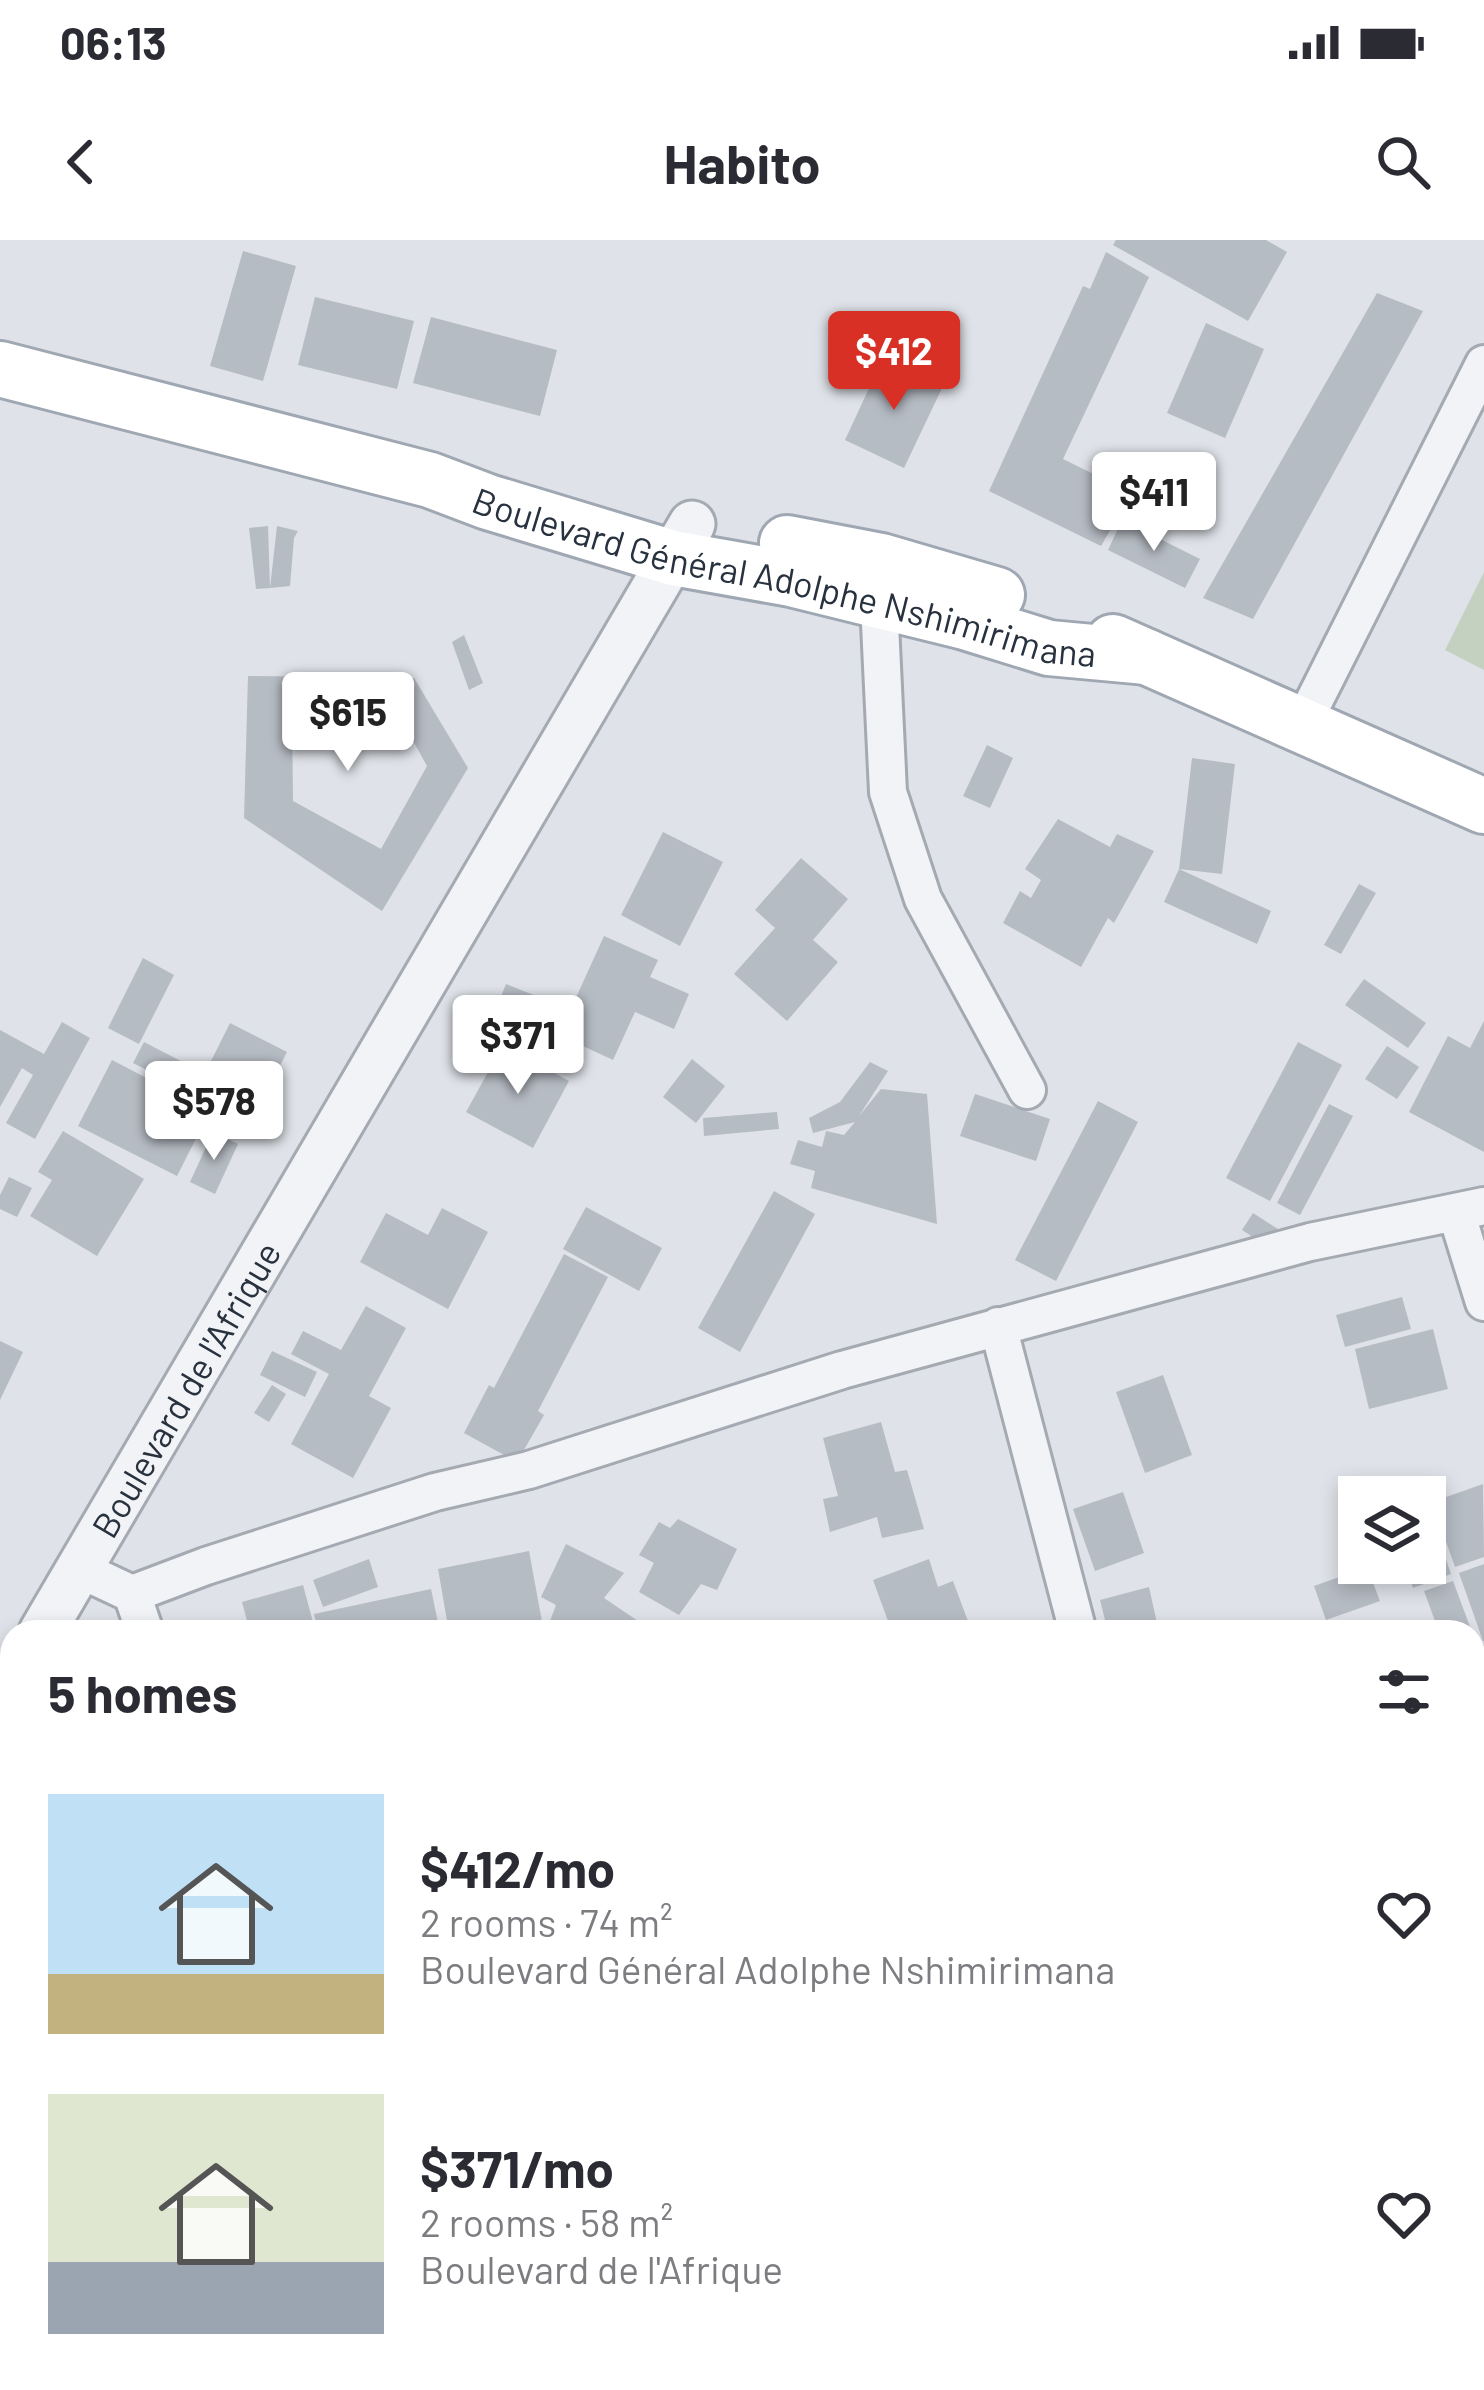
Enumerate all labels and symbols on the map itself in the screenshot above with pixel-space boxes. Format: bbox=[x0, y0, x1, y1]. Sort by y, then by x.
pin: $412 bbox=[823, 311, 965, 413]
pin: $411 bbox=[1083, 452, 1225, 554]
street label: Boulevard Général Adolphe Nshimirimana bbox=[467, 477, 1098, 674]
pin: $615 bbox=[277, 672, 419, 774]
pin: $371 bbox=[447, 995, 589, 1097]
pin: $578 bbox=[143, 1061, 285, 1163]
street label: Boulevard de l'Afrique bbox=[81, 1233, 288, 1544]

